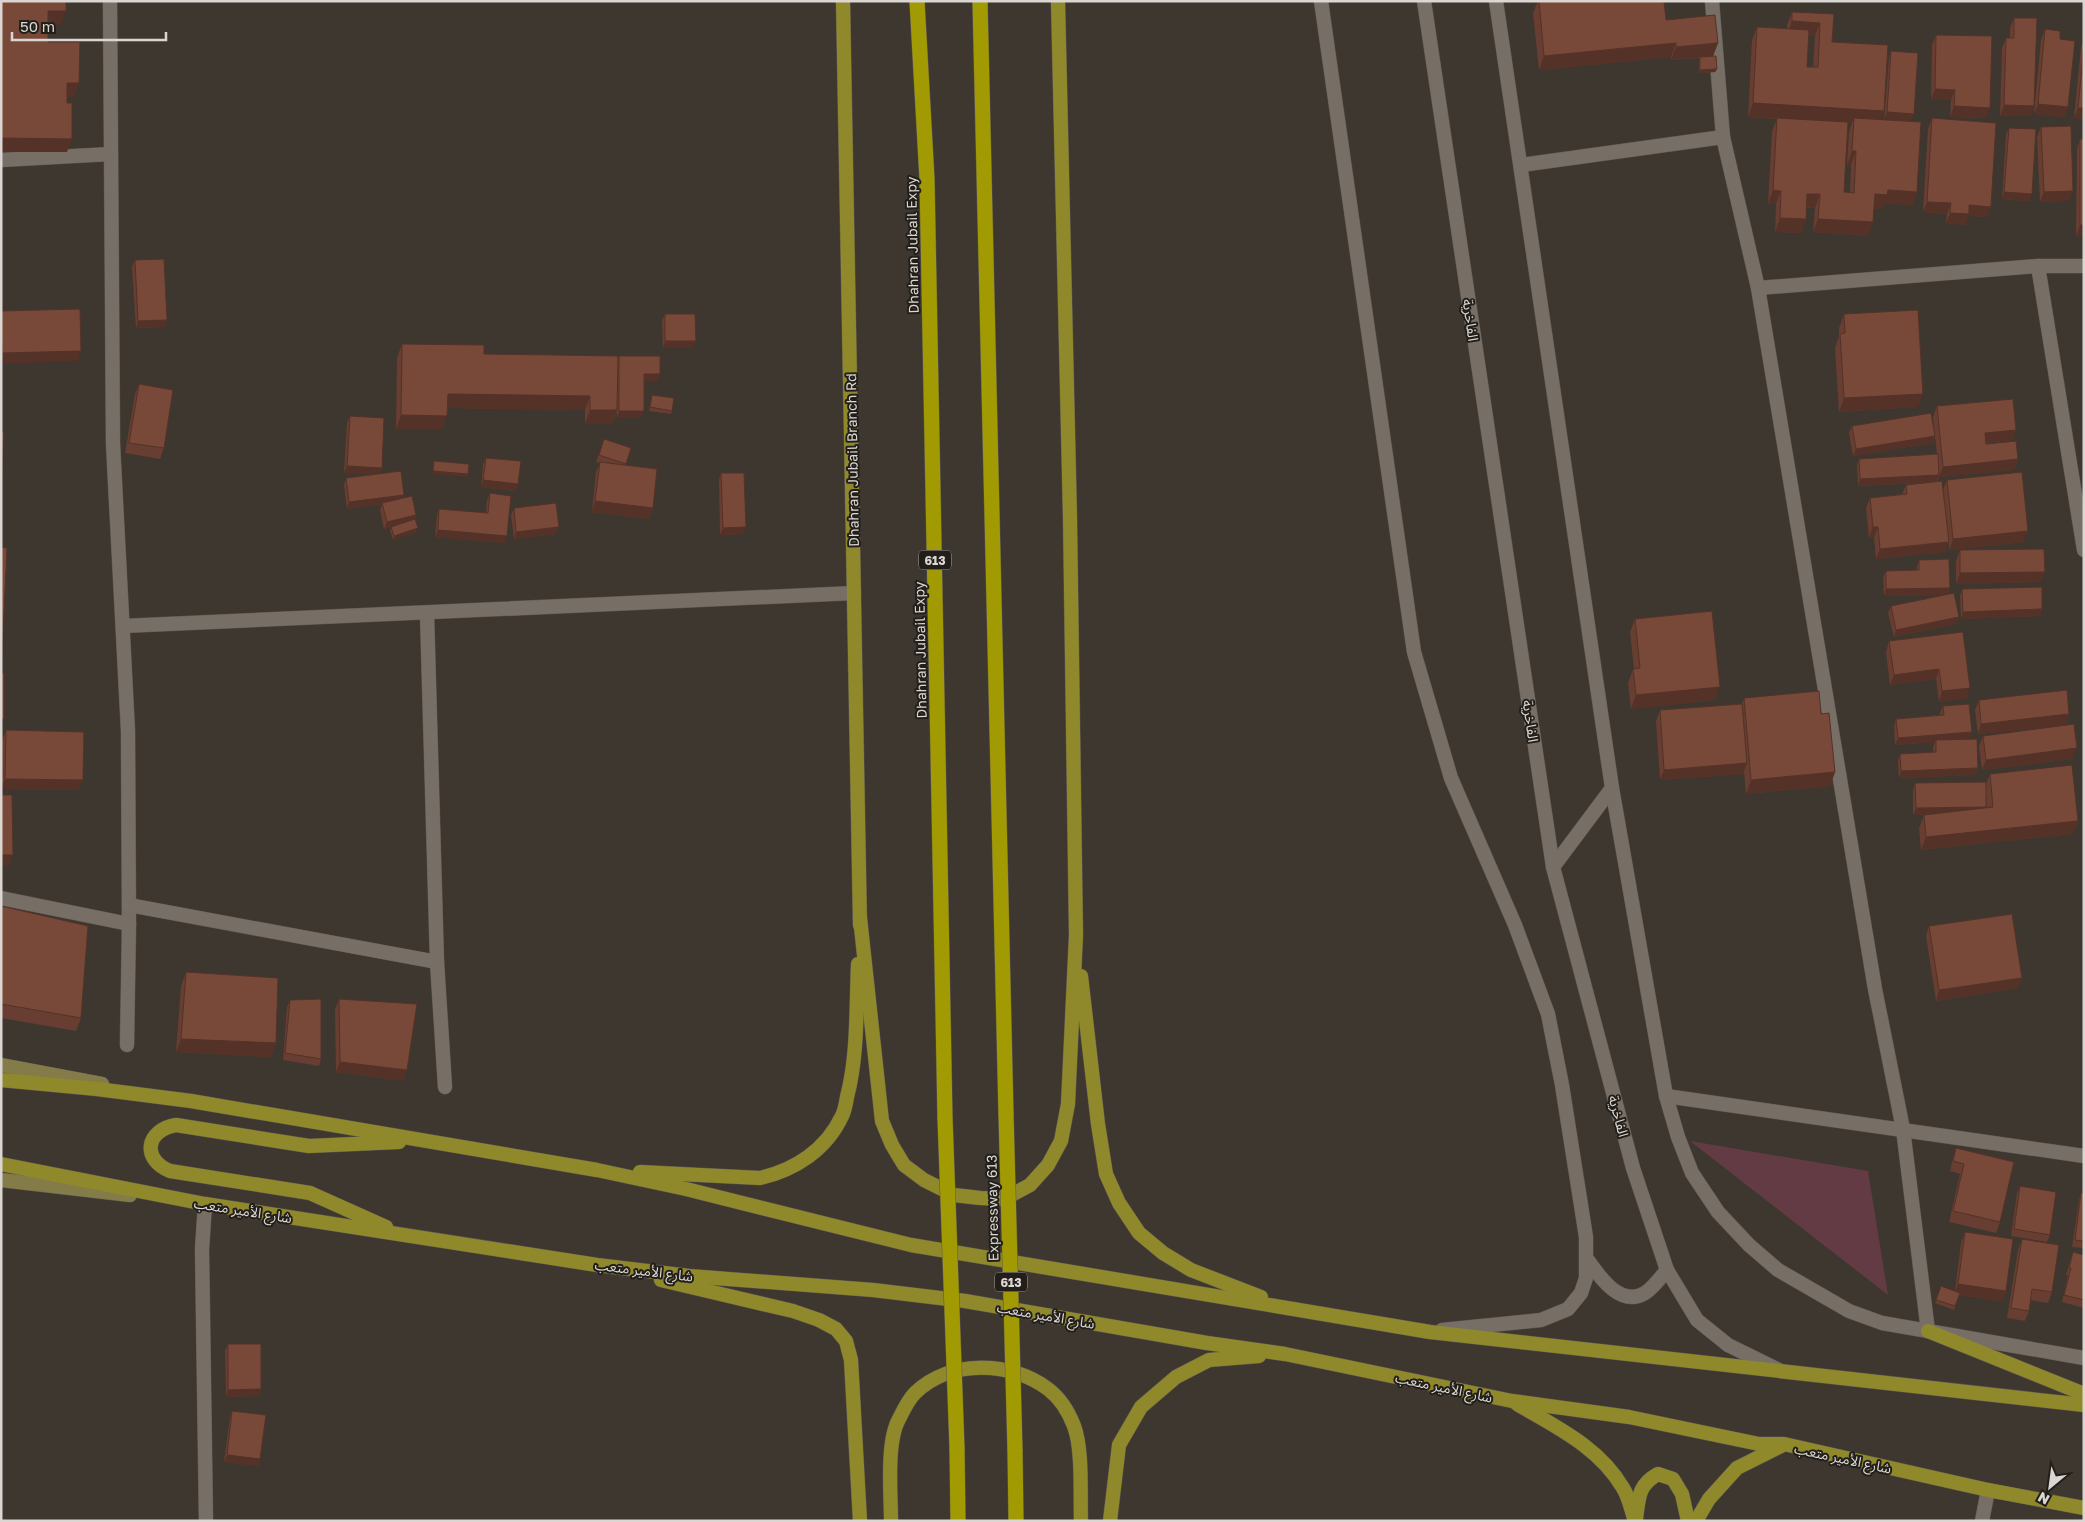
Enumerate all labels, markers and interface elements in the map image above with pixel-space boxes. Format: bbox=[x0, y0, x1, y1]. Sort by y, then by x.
scale bar bbox=[12, 10, 166, 42]
text: 50 m bbox=[20, 17, 55, 35]
street label: Dhahran Jubail Expy bbox=[902, 176, 922, 314]
street label: الفاخرية bbox=[1459, 298, 1482, 342]
street label: Dhahran Jubail Branch Rd bbox=[842, 373, 862, 547]
road number: 613 bbox=[919, 550, 951, 570]
street label: Dhahran Jubail Expy bbox=[910, 581, 930, 719]
street label: الفاخرية bbox=[1519, 699, 1542, 743]
street label: الفاخرية bbox=[1604, 1093, 1633, 1139]
street label: Expressway 613 bbox=[983, 1155, 1001, 1261]
street label: شارع الأمير متعب bbox=[192, 1194, 293, 1229]
street label: شارع الأمير متعب bbox=[593, 1256, 694, 1287]
road number: 613 bbox=[995, 1272, 1027, 1291]
street label: شارع الأمير متعب bbox=[995, 1298, 1096, 1335]
street label: شارع الأمير متعب bbox=[1393, 1368, 1494, 1409]
street label: شارع الأمير متعب bbox=[1792, 1439, 1893, 1480]
north arrow bbox=[2025, 1462, 2075, 1512]
text: N bbox=[2035, 1489, 2052, 1509]

